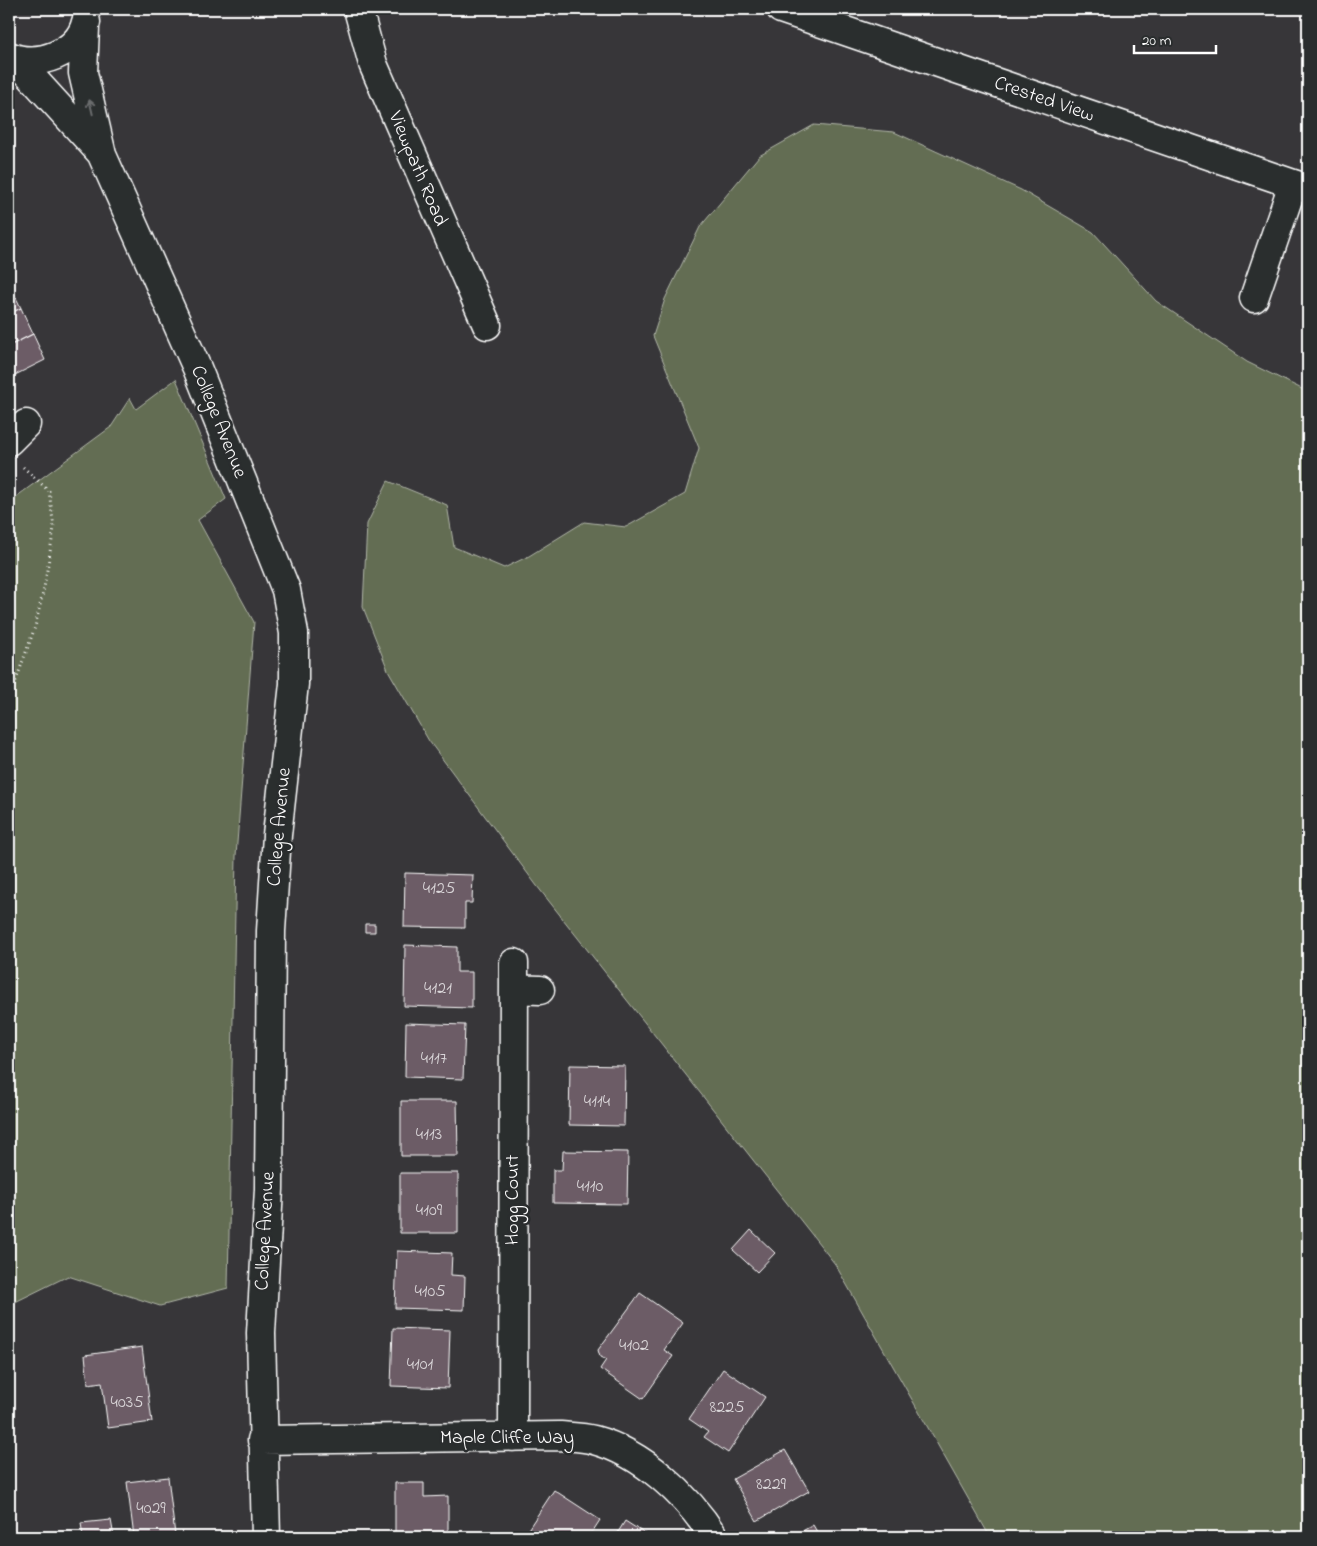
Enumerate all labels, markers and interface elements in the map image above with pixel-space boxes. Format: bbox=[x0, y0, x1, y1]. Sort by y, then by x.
scale bar bbox=[1134, 22, 1217, 54]
text: 20 m bbox=[1142, 30, 1172, 52]
street label: Crested View bbox=[990, 69, 1098, 131]
one-way arrow bbox=[86, 100, 95, 116]
street label: Viewpath Road bbox=[379, 106, 454, 231]
street label: College Avenue bbox=[181, 361, 254, 483]
street label: College Avenue bbox=[260, 766, 301, 888]
house number: 4125 bbox=[423, 876, 455, 902]
house number: 4121 bbox=[424, 976, 452, 1002]
house number: 4117 bbox=[421, 1046, 448, 1072]
house number: 4114 bbox=[584, 1089, 611, 1115]
house number: 4113 bbox=[416, 1122, 442, 1148]
street label: Hogg Court bbox=[499, 1154, 529, 1245]
street label: College Avenue bbox=[248, 1171, 285, 1291]
house number: 4110 bbox=[577, 1174, 604, 1200]
house number: 4109 bbox=[416, 1198, 443, 1224]
house number: 4105 bbox=[414, 1279, 446, 1305]
house number: 4102 bbox=[619, 1333, 649, 1359]
house number: 4101 bbox=[407, 1352, 434, 1378]
house number: 4035 bbox=[111, 1390, 143, 1416]
house number: 8225 bbox=[710, 1395, 744, 1421]
street label: Maple Cliffe Way bbox=[440, 1424, 574, 1453]
house number: 8229 bbox=[756, 1472, 787, 1498]
house number: 4029 bbox=[136, 1496, 166, 1522]

